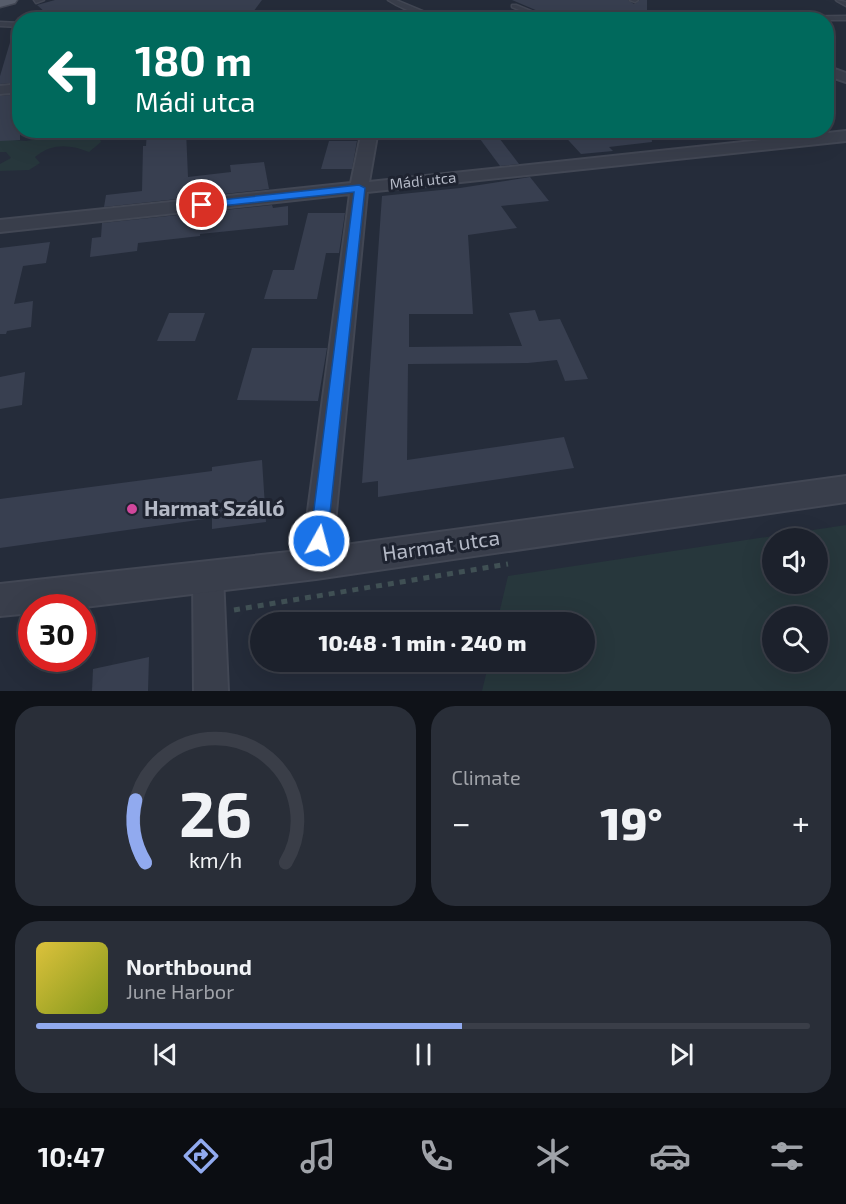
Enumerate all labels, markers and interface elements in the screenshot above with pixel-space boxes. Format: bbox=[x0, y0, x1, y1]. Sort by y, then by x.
text: 180 m bbox=[135, 34, 252, 84]
icon: left bbox=[36, 36, 114, 114]
text: Mádi utca bbox=[135, 85, 255, 117]
street label: Mádi utca bbox=[389, 168, 457, 192]
pin bbox=[176, 179, 227, 230]
icon: arrive bbox=[185, 188, 218, 221]
place label: Harmat Szálló bbox=[144, 495, 285, 520]
marker: Harmat Szálló bbox=[125, 502, 139, 516]
position arrow bbox=[287, 509, 351, 573]
street label: Harmat utca bbox=[380, 524, 501, 565]
map controls bbox=[762, 528, 828, 672]
button: sound bbox=[762, 528, 828, 594]
speed limit sign: 30 bbox=[18, 594, 96, 672]
button: search bbox=[762, 606, 828, 672]
text: 10:48 · 1 min · 240 m bbox=[319, 629, 526, 655]
text: Climate bbox=[452, 765, 521, 789]
text: 26 bbox=[179, 775, 252, 850]
text: 19° bbox=[600, 795, 662, 849]
text: − bbox=[452, 802, 471, 842]
text: + bbox=[792, 802, 810, 842]
text: km/h bbox=[189, 847, 242, 872]
text: Northbound bbox=[126, 953, 252, 979]
text: June Harbor bbox=[126, 979, 234, 1003]
icon: previous bbox=[149, 1038, 182, 1071]
icon: pause bbox=[407, 1038, 440, 1071]
icon: next bbox=[665, 1038, 698, 1071]
icon: directions bbox=[180, 1135, 222, 1177]
icon: music bbox=[297, 1135, 339, 1177]
icon: phone bbox=[415, 1135, 457, 1177]
icon: climate bbox=[532, 1135, 574, 1177]
icon: car bbox=[649, 1135, 691, 1177]
icon: filters bbox=[766, 1135, 808, 1177]
text: 10:47 bbox=[38, 1140, 105, 1172]

